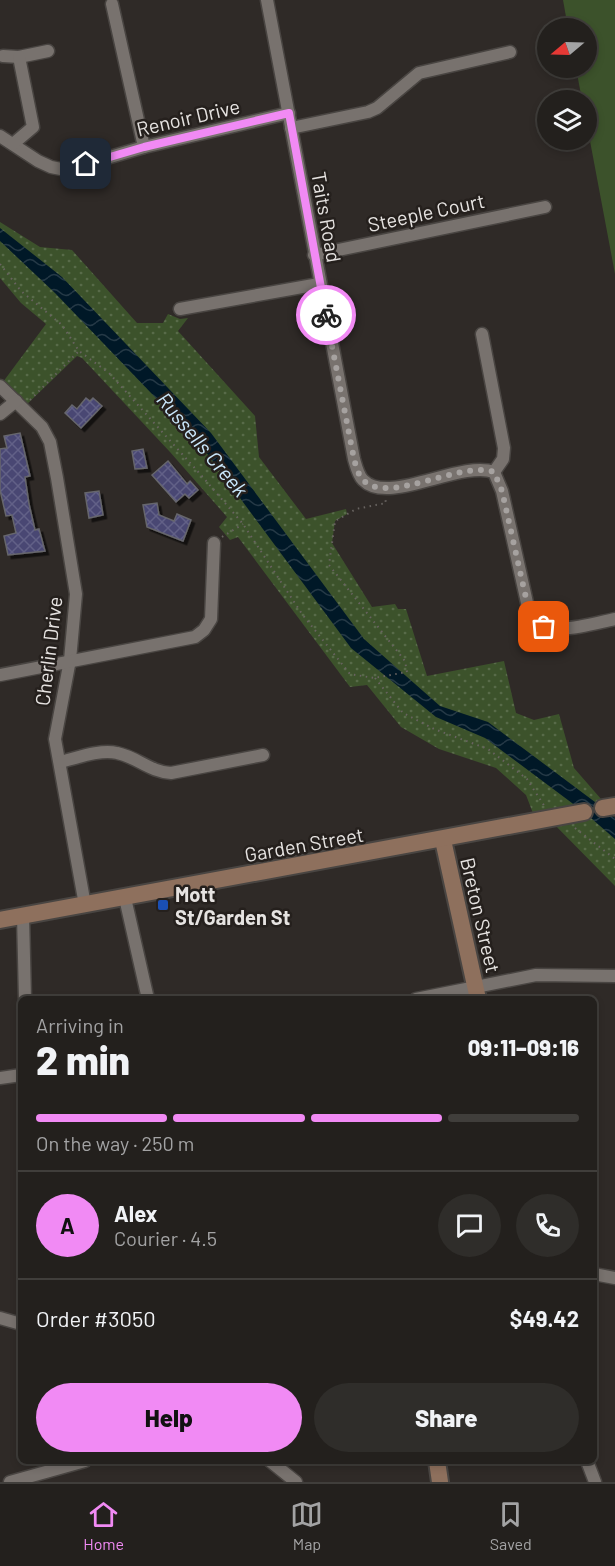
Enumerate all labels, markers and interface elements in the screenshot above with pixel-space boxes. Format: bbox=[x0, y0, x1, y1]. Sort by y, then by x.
north arrow bbox=[537, 18, 597, 78]
map controls bbox=[537, 18, 597, 150]
button: layers bbox=[537, 90, 597, 150]
street label: Renoir Drive bbox=[134, 93, 242, 141]
pin bbox=[60, 138, 111, 189]
icon: home bbox=[69, 147, 102, 180]
street label: Taits Road bbox=[307, 170, 347, 264]
street label: Steeple Court bbox=[365, 188, 487, 236]
courier bbox=[296, 285, 356, 345]
icon: bike bbox=[310, 299, 343, 332]
water label: Russells Creek bbox=[152, 387, 254, 502]
street label: Cherlin Drive bbox=[29, 595, 67, 707]
pin bbox=[518, 601, 569, 652]
icon: bag bbox=[527, 610, 560, 643]
street label: Garden Street bbox=[243, 822, 365, 866]
street label: Breton Street bbox=[456, 855, 506, 975]
place label: Mott St/Garden St bbox=[175, 882, 290, 929]
marker: Mott St/Garden St bbox=[156, 898, 170, 912]
text: Arriving in bbox=[36, 1013, 124, 1037]
text: 09:11–09:16 bbox=[468, 1034, 579, 1060]
text: 2 min bbox=[36, 1036, 130, 1083]
text: On the way · 250 m bbox=[36, 1131, 194, 1155]
button: chat bbox=[438, 1194, 501, 1257]
button: phone bbox=[516, 1194, 579, 1257]
text: Alex bbox=[114, 1200, 157, 1226]
text: A bbox=[60, 1212, 75, 1238]
text: Courier · 4.5 bbox=[114, 1226, 217, 1250]
text: Order #3050 bbox=[36, 1305, 156, 1331]
text: $49.42 bbox=[510, 1305, 579, 1331]
button: Help bbox=[36, 1383, 302, 1452]
button: Share bbox=[314, 1383, 579, 1452]
tab: Home bbox=[83, 1498, 124, 1553]
tab: Map bbox=[290, 1498, 323, 1553]
tab: Saved bbox=[490, 1498, 532, 1553]

